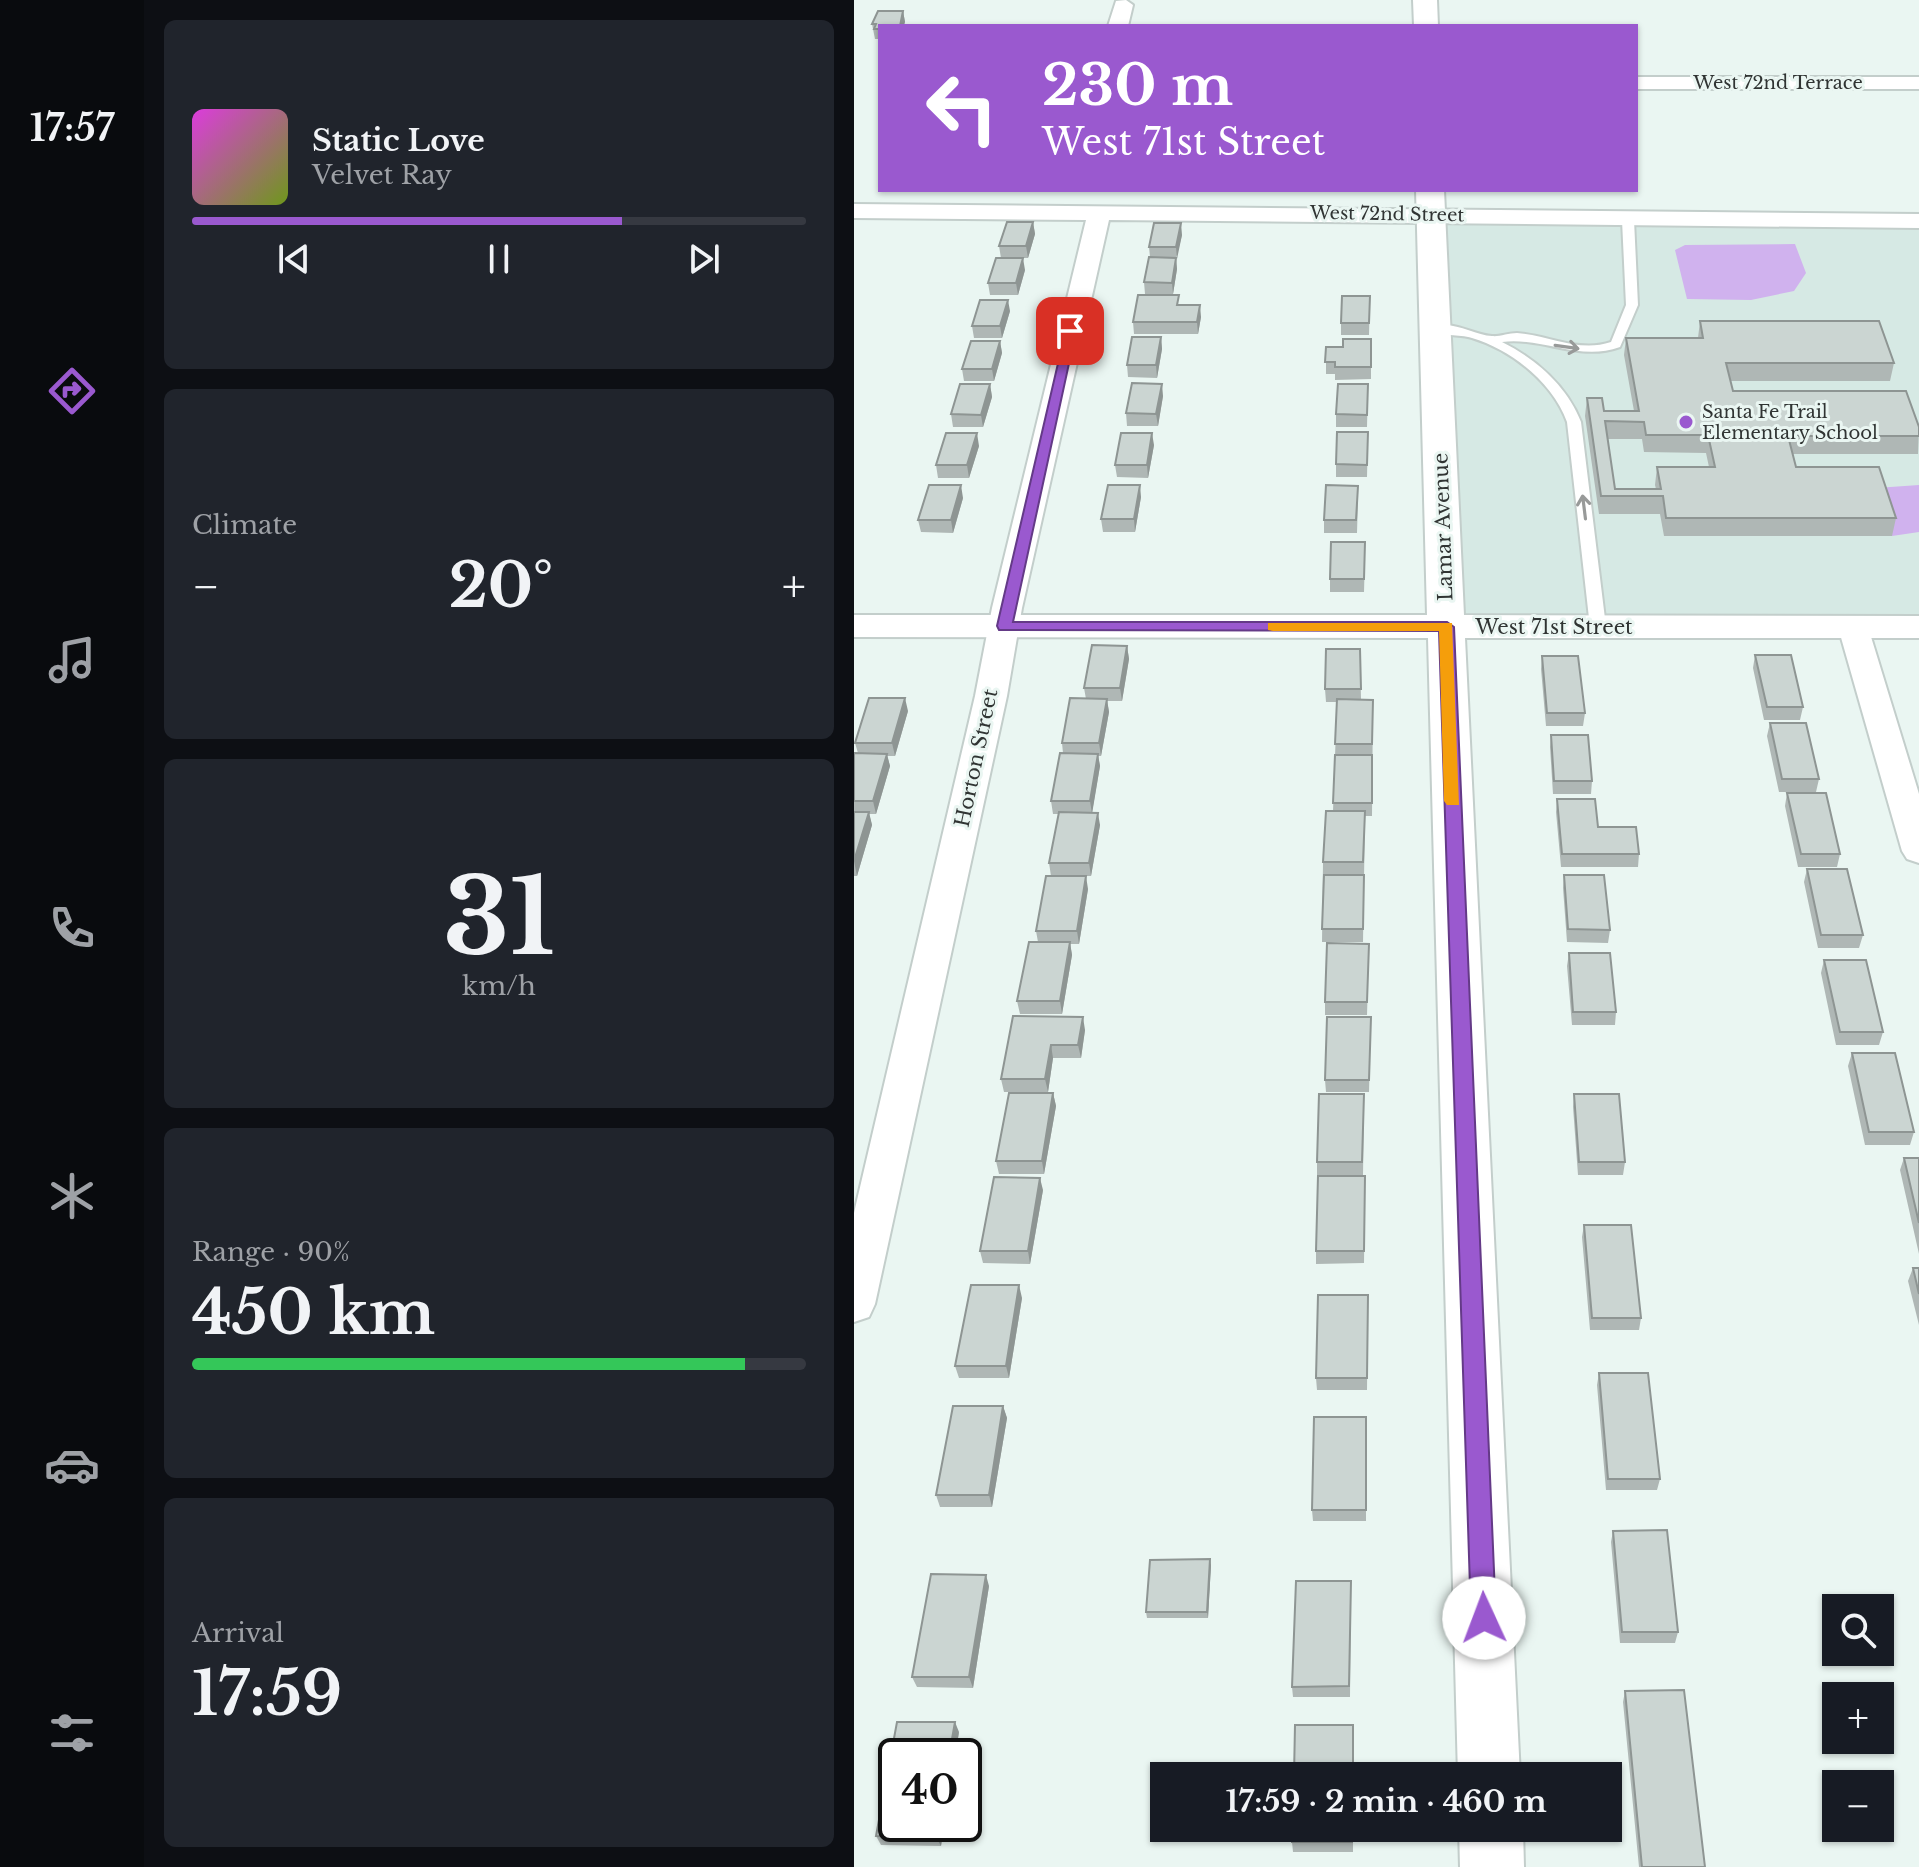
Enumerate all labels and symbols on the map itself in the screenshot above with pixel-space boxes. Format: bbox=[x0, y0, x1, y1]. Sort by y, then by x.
street label: West 72nd Terrace bbox=[1692, 72, 1863, 94]
street label: West 72nd Street bbox=[1309, 202, 1464, 226]
pin bbox=[1036, 297, 1104, 365]
one-way arrow bbox=[1554, 340, 1579, 355]
place label: Santa Fe Trail Elementary School bbox=[1702, 401, 1878, 444]
marker: Santa Fe Trail Elementary School bbox=[1677, 413, 1695, 431]
street label: Lamar Avenue bbox=[1428, 452, 1458, 602]
one-way arrow bbox=[1576, 494, 1591, 521]
street label: West 71st Street bbox=[1474, 615, 1633, 639]
street label: Horton Street bbox=[950, 686, 1002, 829]
position arrow bbox=[1442, 1576, 1526, 1660]
speed limit sign: 40 bbox=[878, 1738, 982, 1842]

